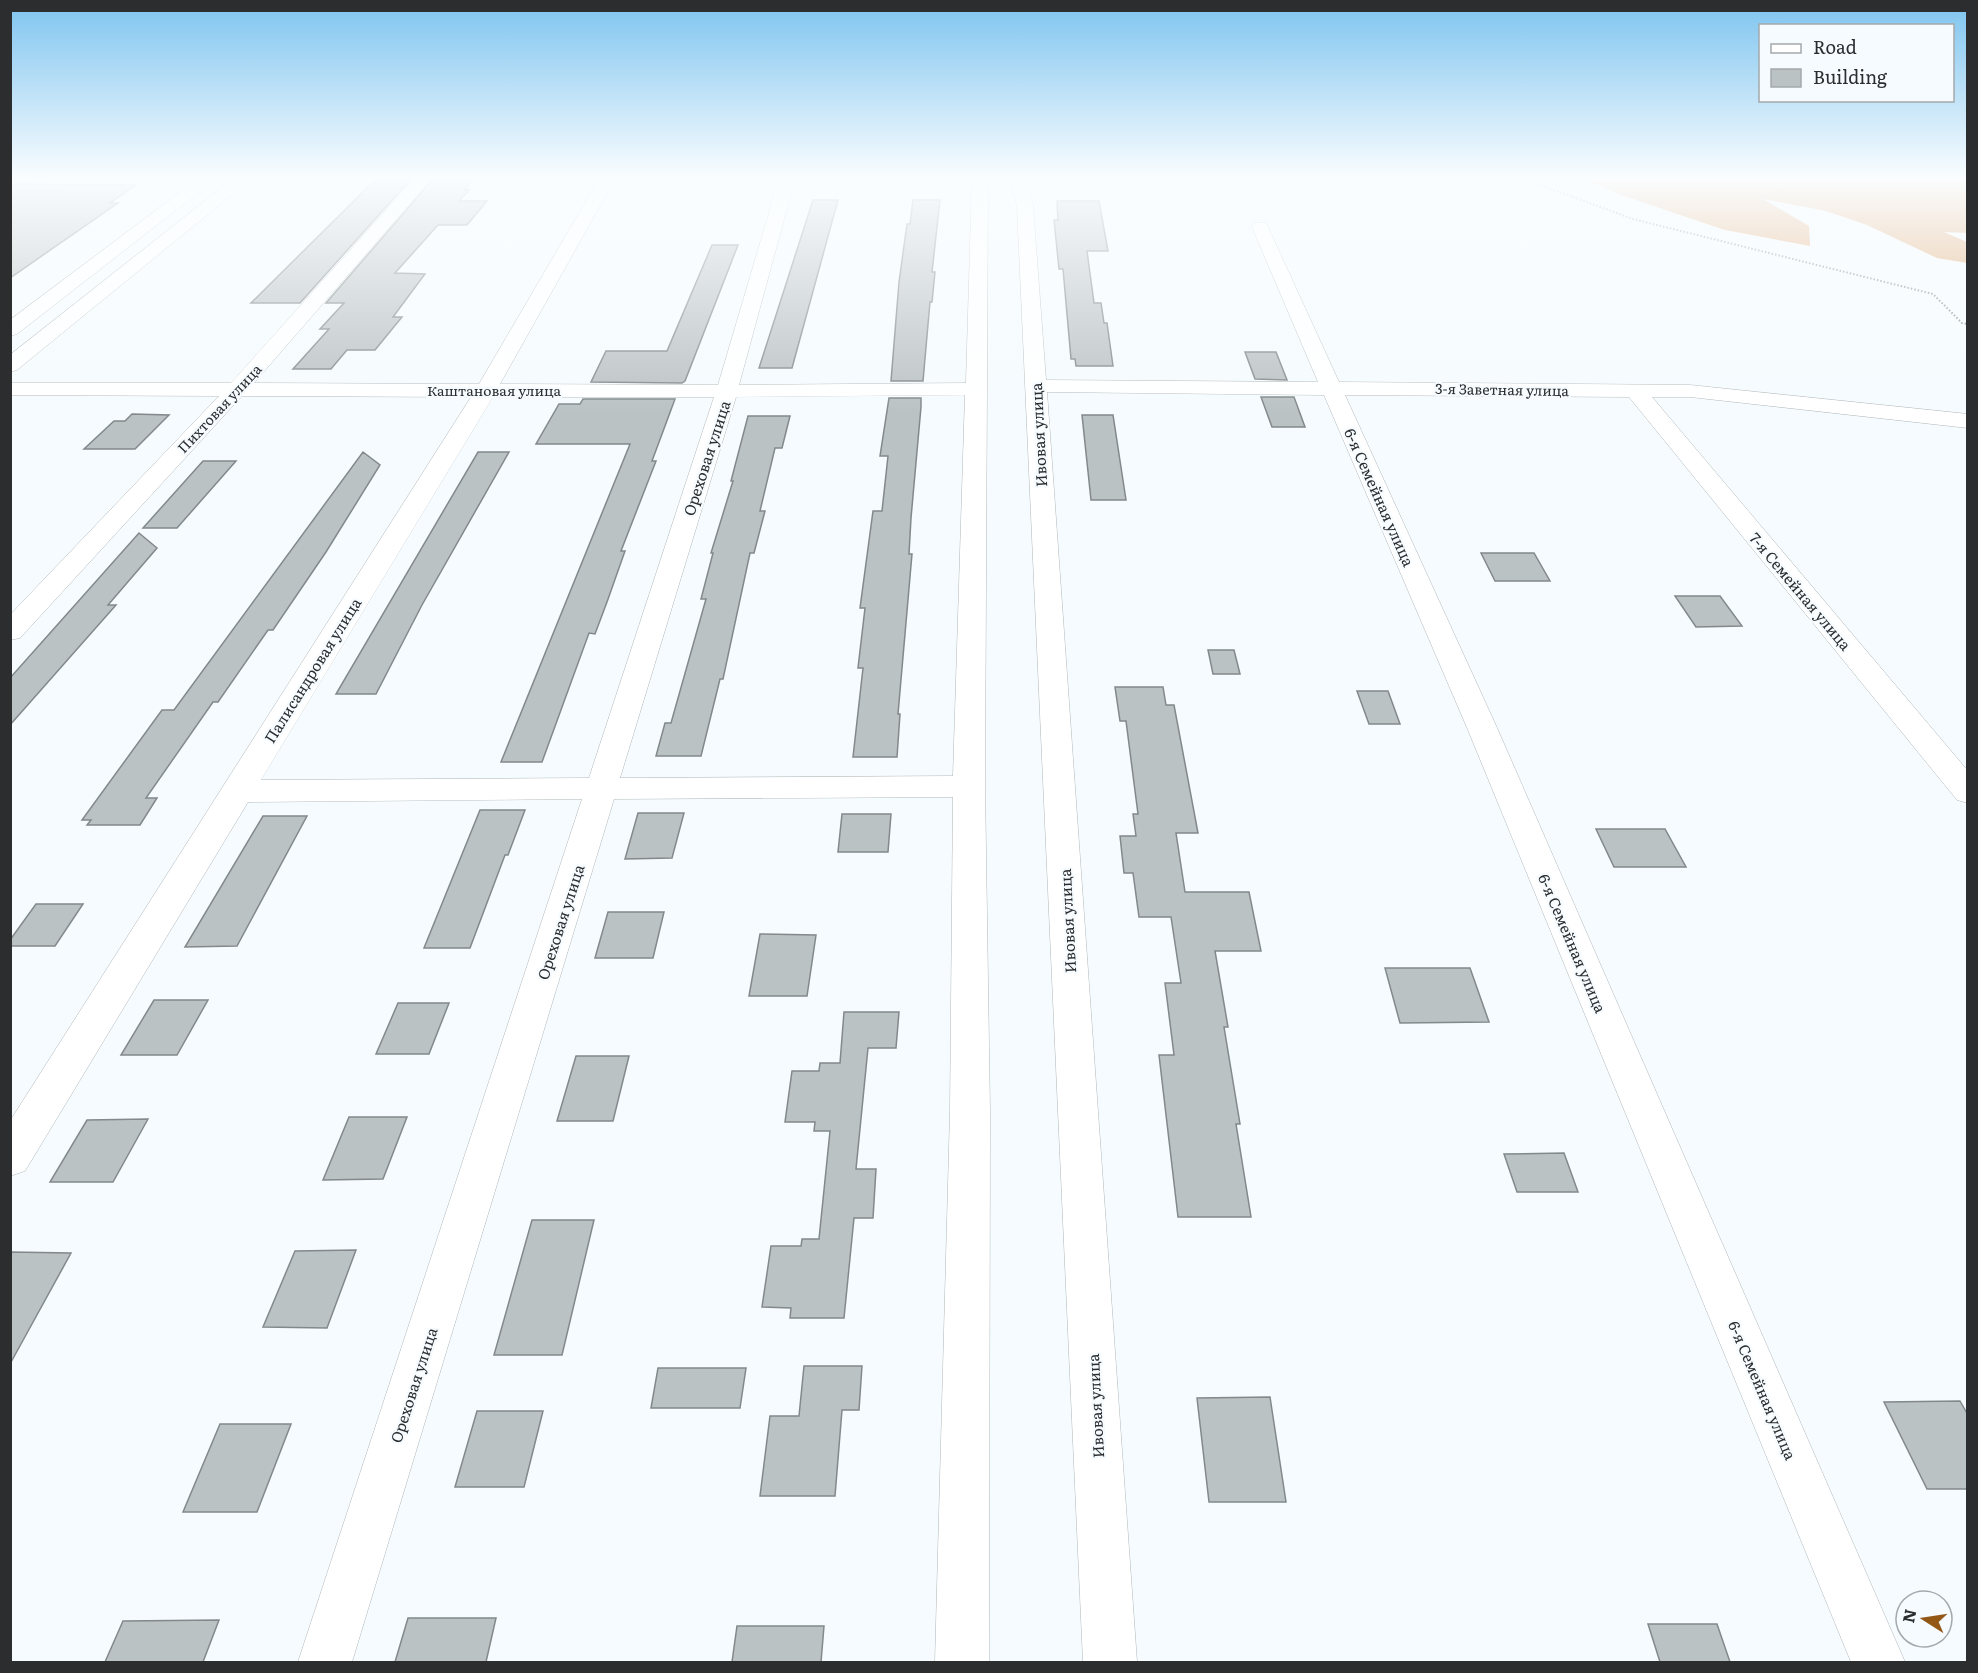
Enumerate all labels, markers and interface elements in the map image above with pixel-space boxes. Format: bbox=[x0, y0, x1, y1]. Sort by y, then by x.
legend bbox=[1759, 24, 1954, 102]
text: Road bbox=[1813, 33, 1857, 60]
text: Building bbox=[1813, 63, 1888, 90]
street label: Пихтовая улица bbox=[172, 359, 266, 457]
street label: 3-я Заветная улица bbox=[1435, 378, 1570, 400]
street label: Каштановая улица bbox=[427, 380, 562, 400]
street label: Ивовая улица bbox=[1024, 381, 1052, 488]
street label: Ореховая улица bbox=[677, 396, 736, 519]
street label: 6-я Семейная улица bbox=[1339, 424, 1421, 571]
street label: 7-я Семейная улица bbox=[1745, 527, 1858, 656]
street label: Палисандровая улица bbox=[258, 592, 367, 747]
street label: Ореховая улица bbox=[531, 860, 590, 983]
street label: Ивовая улица bbox=[1053, 867, 1081, 974]
street label: 6-я Семейная улица bbox=[1533, 870, 1613, 1017]
street label: 6-я Семейная улица bbox=[1723, 1317, 1803, 1464]
street label: Ореховая улица bbox=[384, 1323, 443, 1446]
street label: Ивовая улица bbox=[1081, 1352, 1109, 1459]
north arrow bbox=[1894, 1589, 1954, 1649]
text: N bbox=[1895, 1607, 1921, 1625]

